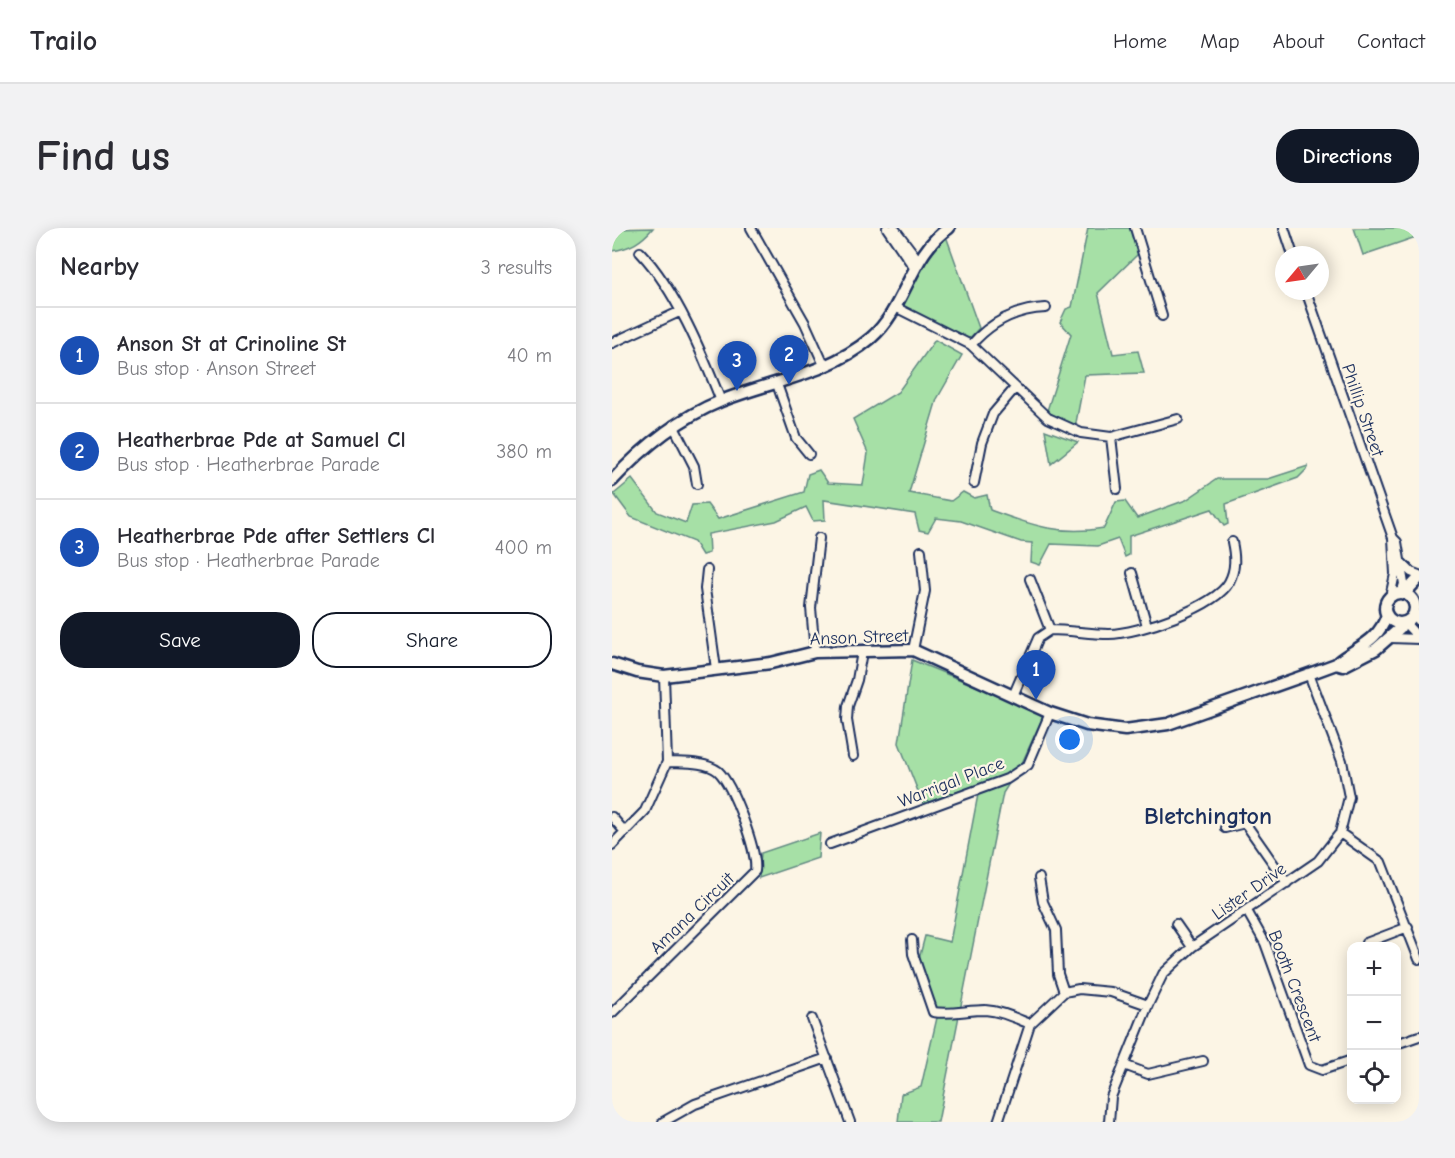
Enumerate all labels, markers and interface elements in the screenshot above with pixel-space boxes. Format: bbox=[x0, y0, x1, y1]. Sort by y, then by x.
text: Trailo bbox=[30, 25, 97, 57]
text: Home bbox=[1113, 29, 1167, 53]
text: Map bbox=[1200, 29, 1240, 53]
text: About bbox=[1273, 29, 1324, 53]
text: Contact bbox=[1357, 29, 1425, 53]
button: Directions bbox=[1276, 129, 1419, 183]
text: Find us bbox=[36, 132, 170, 181]
north arrow bbox=[1275, 246, 1329, 300]
text: Nearby bbox=[60, 252, 139, 282]
text: 3 results bbox=[481, 256, 552, 279]
text: Anson St at Crinoline St bbox=[117, 331, 346, 357]
pin: 2 bbox=[770, 336, 808, 385]
pin: 3 bbox=[718, 342, 756, 391]
text: 1 bbox=[76, 344, 83, 367]
text: 40 m bbox=[507, 344, 552, 367]
text: Bus stop · Anson Street bbox=[117, 357, 316, 380]
street label: Phillip Street bbox=[1337, 361, 1388, 460]
text: Heatherbrae Pde at Samuel Cl bbox=[117, 427, 406, 453]
text: 2 bbox=[75, 440, 84, 463]
text: 380 m bbox=[496, 440, 552, 463]
text: Bus stop · Heatherbrae Parade bbox=[117, 453, 380, 476]
text: Heatherbrae Pde after Settlers Cl bbox=[117, 523, 435, 549]
text: 3 bbox=[75, 536, 84, 559]
text: 400 m bbox=[495, 536, 552, 559]
text: Bus stop · Heatherbrae Parade bbox=[117, 549, 380, 572]
button: Save bbox=[60, 612, 300, 668]
button: Share bbox=[312, 612, 552, 668]
street label: Anson Street bbox=[809, 625, 909, 650]
pin: 1 bbox=[1016, 650, 1056, 700]
your location bbox=[1055, 725, 1084, 754]
street label: Warrigal Place bbox=[895, 753, 1007, 812]
district label: Bletchington bbox=[1144, 802, 1272, 830]
street label: Lister Drive bbox=[1208, 858, 1291, 925]
street label: Amana Circuit bbox=[646, 867, 739, 959]
street label: Booth Crescent bbox=[1264, 927, 1326, 1046]
map controls bbox=[1347, 942, 1401, 1104]
button: + bbox=[1347, 942, 1401, 996]
button: − bbox=[1347, 996, 1401, 1050]
button: locate bbox=[1347, 1050, 1401, 1104]

